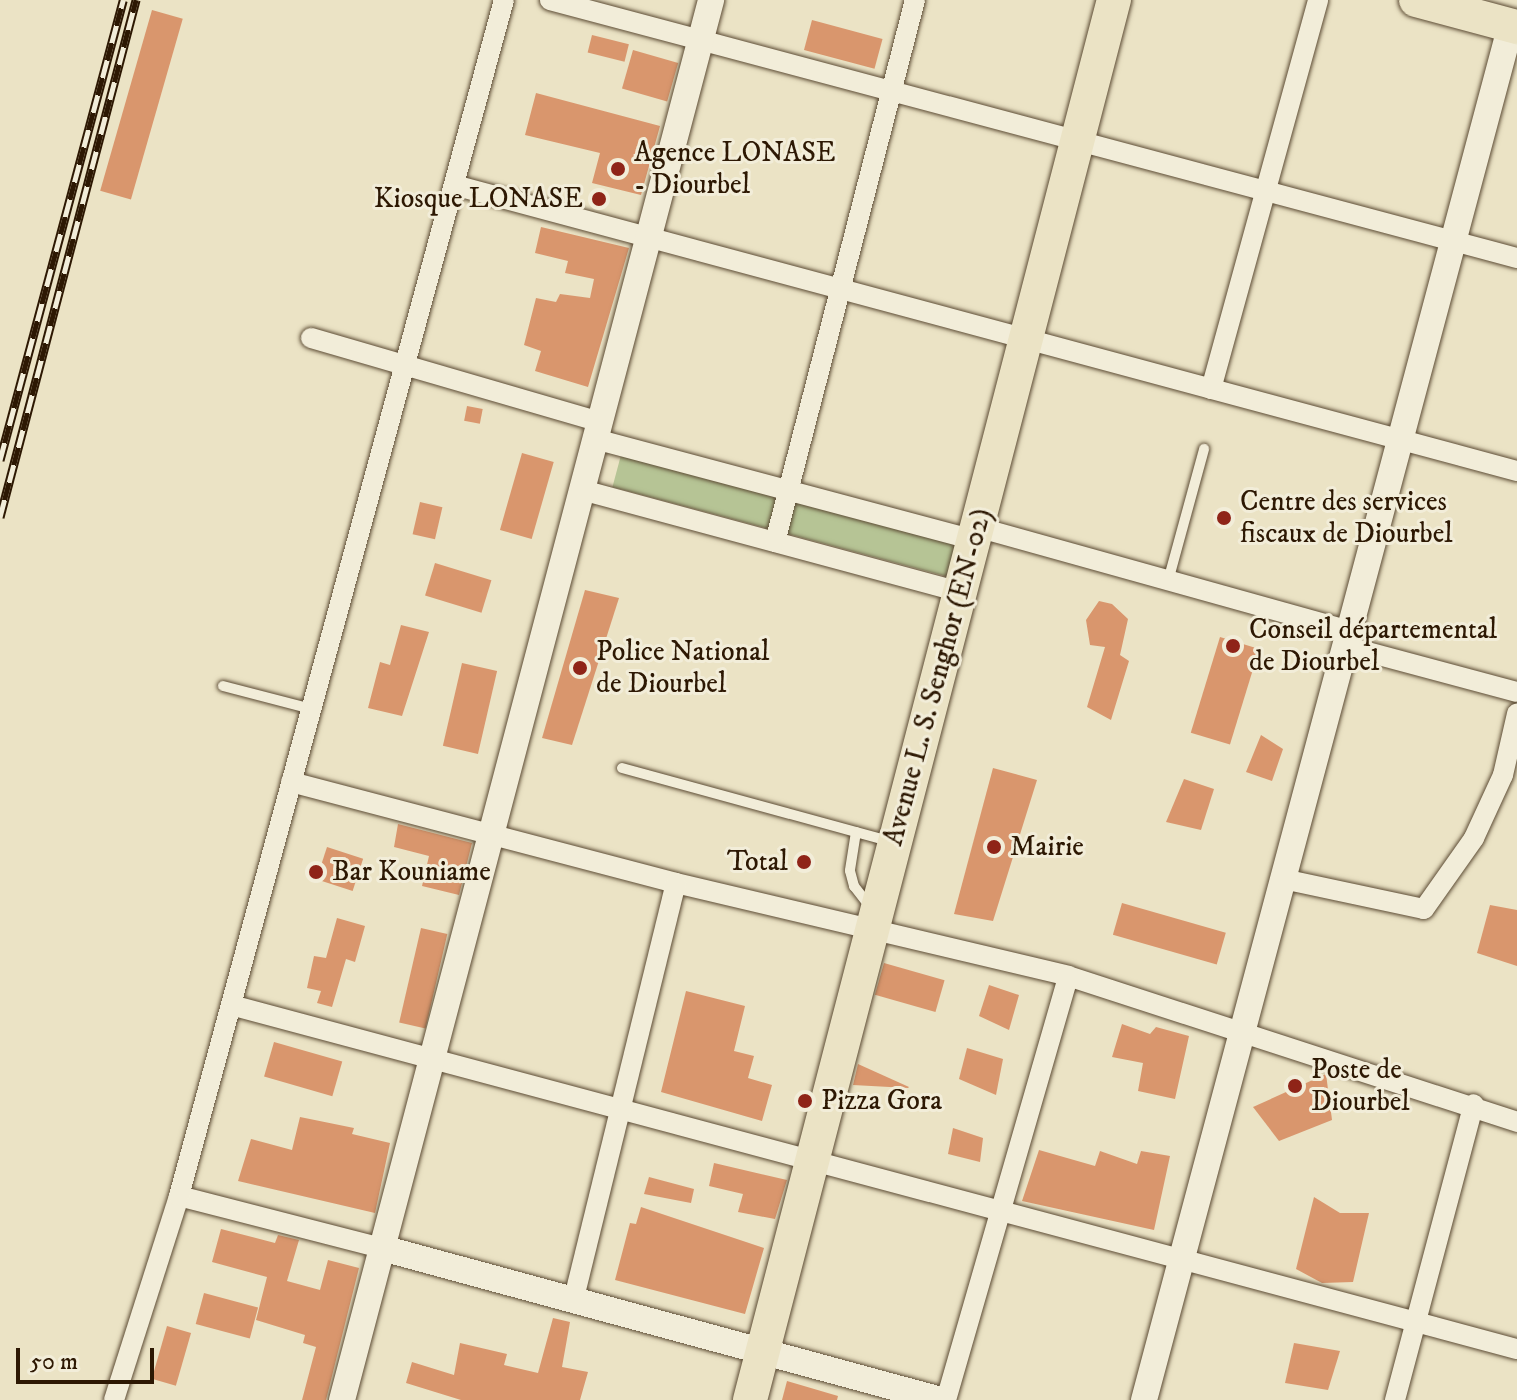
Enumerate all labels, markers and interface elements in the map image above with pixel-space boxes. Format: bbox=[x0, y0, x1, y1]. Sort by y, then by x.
place label: Agence LONASE - Diourbel bbox=[634, 136, 836, 202]
marker: Agence LONASE - Diourbel bbox=[609, 160, 627, 178]
place label: Kiosque LONASE bbox=[374, 182, 583, 216]
marker: Kiosque LONASE bbox=[590, 190, 608, 208]
place label: Centre des services fiscaux de Diourbel bbox=[1240, 485, 1453, 551]
street label: Avenue L. S. Senghor (EN-02) bbox=[877, 505, 999, 849]
marker: Centre des services fiscaux de Diourbel bbox=[1215, 509, 1233, 527]
place label: Conseil départemental de Diourbel bbox=[1249, 613, 1497, 679]
place label: Police National de Diourbel bbox=[596, 635, 769, 701]
marker: Conseil départemental de Diourbel bbox=[1224, 637, 1242, 655]
marker: Police National de Diourbel bbox=[571, 659, 589, 677]
place label: Mairie bbox=[1010, 830, 1084, 864]
marker: Mairie bbox=[985, 838, 1003, 856]
place label: Total bbox=[727, 845, 788, 879]
marker: Total bbox=[795, 853, 813, 871]
place label: Bar Kouniame bbox=[332, 855, 491, 889]
marker: Bar Kouniame bbox=[307, 863, 325, 881]
place label: Poste de Diourbel bbox=[1311, 1053, 1410, 1119]
marker: Poste de Diourbel bbox=[1286, 1077, 1304, 1095]
place label: Pizza Gora bbox=[821, 1084, 942, 1118]
marker: Pizza Gora bbox=[796, 1092, 814, 1110]
scale bar bbox=[20, 1332, 158, 1382]
text: 50 m bbox=[30, 1347, 78, 1377]

